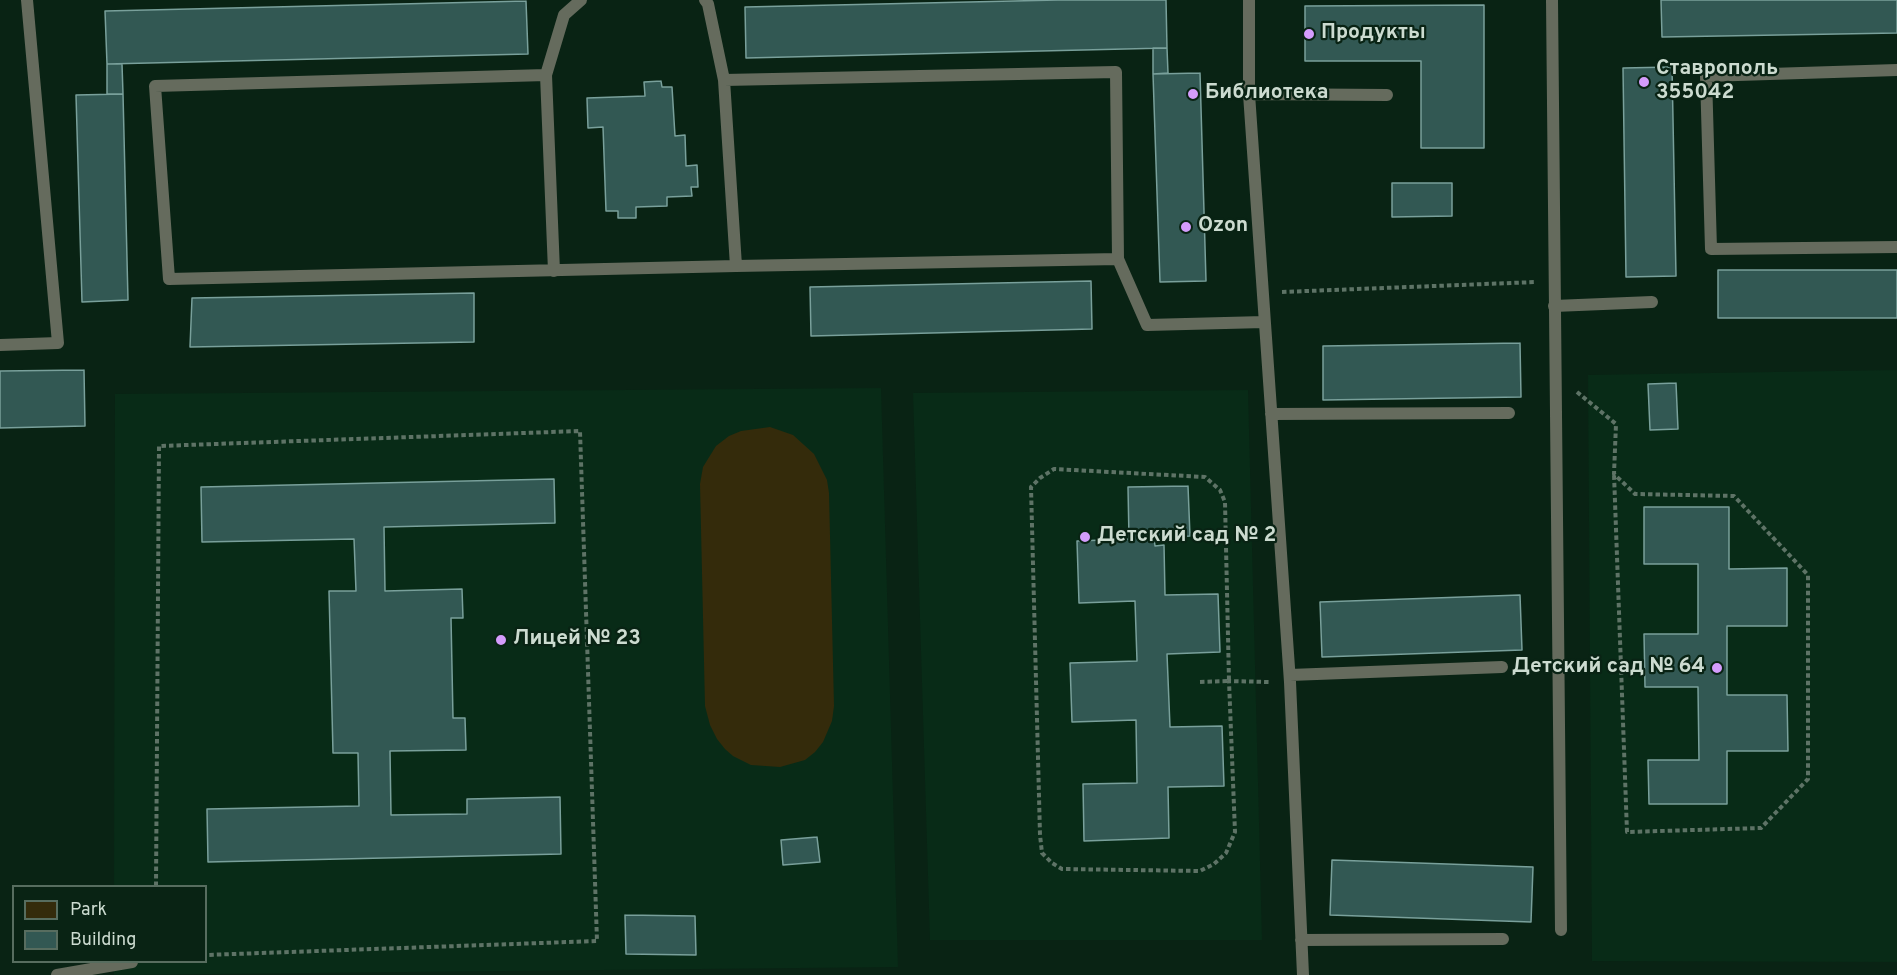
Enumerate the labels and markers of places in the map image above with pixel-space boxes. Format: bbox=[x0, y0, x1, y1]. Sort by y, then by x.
place label: Продукты bbox=[1321, 21, 1426, 47]
marker: Продукты bbox=[1302, 27, 1316, 41]
place label: Ставрополь 355042 bbox=[1656, 57, 1778, 107]
marker: Ставрополь 355042 bbox=[1637, 75, 1651, 89]
place label: Библиотека bbox=[1205, 81, 1329, 107]
marker: Библиотека bbox=[1186, 87, 1200, 101]
place label: Ozon bbox=[1198, 214, 1248, 240]
marker: Ozon bbox=[1179, 220, 1193, 234]
place label: Детский сад № 2 bbox=[1097, 524, 1276, 550]
marker: Детский сад № 2 bbox=[1078, 530, 1092, 544]
place label: Лицей № 23 bbox=[513, 627, 641, 653]
marker: Лицей № 23 bbox=[494, 633, 508, 647]
place label: Детский сад № 64 bbox=[1512, 655, 1705, 681]
marker: Детский сад № 64 bbox=[1710, 661, 1724, 675]

